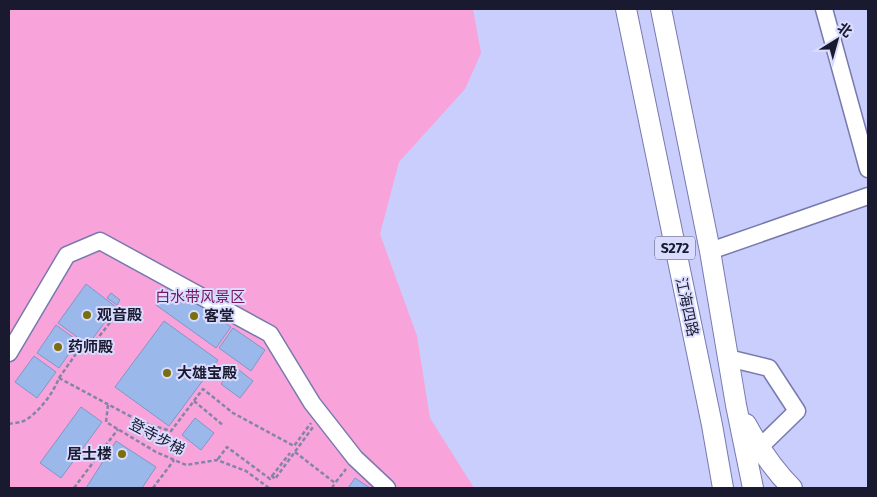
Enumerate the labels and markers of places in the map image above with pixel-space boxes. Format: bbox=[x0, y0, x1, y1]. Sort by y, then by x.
place label: 观音殿 bbox=[97, 306, 142, 324]
place label: 客堂 bbox=[204, 307, 234, 325]
marker: 观音殿 bbox=[81, 309, 93, 321]
marker: 客堂 bbox=[188, 310, 200, 322]
place label: 药师殿 bbox=[68, 338, 113, 356]
marker: 药师殿 bbox=[52, 341, 64, 353]
place label: 大雄宝殿 bbox=[177, 364, 237, 382]
marker: 大雄宝殿 bbox=[161, 367, 173, 379]
place label: 居士楼 bbox=[67, 445, 112, 463]
marker: 居士楼 bbox=[116, 448, 128, 460]

